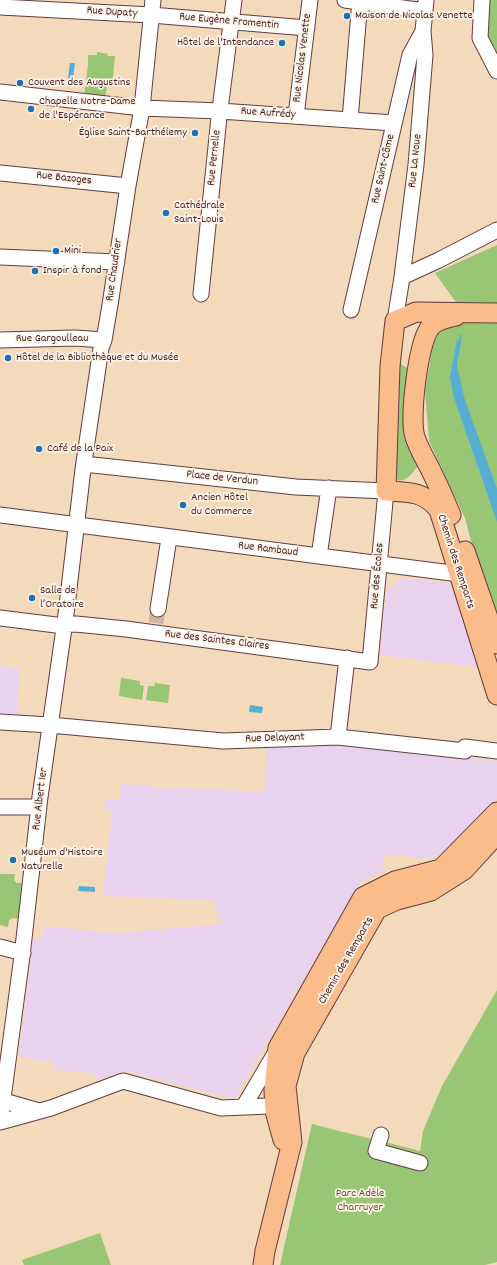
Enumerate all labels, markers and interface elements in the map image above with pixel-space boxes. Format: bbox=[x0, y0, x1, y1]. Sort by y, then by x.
street label: Rue Dupaty bbox=[86, 4, 138, 22]
place label: Maison de Nicolas Venette bbox=[355, 9, 473, 23]
street label: Rue Eugène Fromentin bbox=[179, 10, 279, 34]
marker: Maison de Nicolas Venette bbox=[342, 11, 352, 21]
street label: Rue Nicolas Venette bbox=[290, 13, 316, 103]
place label: Hôtel de l'Intendance bbox=[177, 36, 274, 50]
marker: Hôtel de l'Intendance bbox=[277, 38, 287, 48]
place label: Couvent des Augustins bbox=[28, 76, 131, 90]
marker: Couvent des Augustins bbox=[15, 78, 25, 88]
place label: Chapelle Notre-Dame de l'Espérance bbox=[39, 95, 135, 123]
marker: Chapelle Notre-Dame de l'Espérance bbox=[26, 104, 36, 114]
street label: Rue Aufrédy bbox=[240, 105, 296, 123]
place label: Église Saint-Barthélemy bbox=[79, 126, 187, 140]
marker: Église Saint-Barthélemy bbox=[190, 128, 200, 138]
street label: Rue Pernelle bbox=[205, 129, 225, 187]
street label: Rue Saint-Côme bbox=[369, 133, 399, 205]
street label: Rue La Noue bbox=[406, 133, 426, 189]
street label: Rue Bazoges bbox=[35, 169, 93, 189]
place label: Cathédrale Saint-Louis bbox=[174, 199, 224, 227]
marker: Cathédrale Saint-Louis bbox=[161, 208, 171, 218]
street label: Rue Chaudrier bbox=[103, 238, 127, 302]
place label: Mini bbox=[64, 244, 81, 258]
marker: Mini bbox=[51, 246, 61, 256]
place label: Inspir à fond bbox=[43, 264, 102, 278]
marker: Inspir à fond bbox=[30, 266, 40, 276]
street label: Rue Gargoulleau bbox=[16, 332, 88, 346]
place label: Hôtel de la Bibliothèque et du Musée bbox=[16, 351, 179, 365]
marker: Hôtel de la Bibliothèque et du Musée bbox=[3, 353, 13, 363]
place label: Café de la Paix bbox=[47, 442, 113, 456]
marker: Café de la Paix bbox=[34, 444, 44, 454]
street label: Place de Verdun bbox=[185, 468, 259, 490]
place label: Ancien Hôtel du Commerce bbox=[191, 491, 252, 519]
marker: Ancien Hôtel du Commerce bbox=[178, 500, 188, 510]
street label: Chemin des Remparts bbox=[433, 513, 477, 611]
street label: Rue Rambaud bbox=[237, 539, 299, 561]
street label: Rue des Écoles bbox=[368, 542, 388, 610]
place label: Salle de l’Oratoire bbox=[40, 584, 84, 612]
marker: Salle de l’Oratoire bbox=[27, 593, 37, 603]
street label: Rue des Saintes Claires bbox=[164, 627, 270, 655]
street label: Rue Delayant bbox=[245, 731, 305, 747]
street label: Rue Albert 1er bbox=[30, 767, 52, 831]
place label: Muséum d'Histoire Naturelle bbox=[21, 846, 103, 874]
marker: Muséum d'Histoire Naturelle bbox=[8, 855, 18, 865]
street label: Chemin des Remparts bbox=[316, 915, 378, 1007]
park label: Parc Adèle Charruyer bbox=[336, 1187, 384, 1215]

